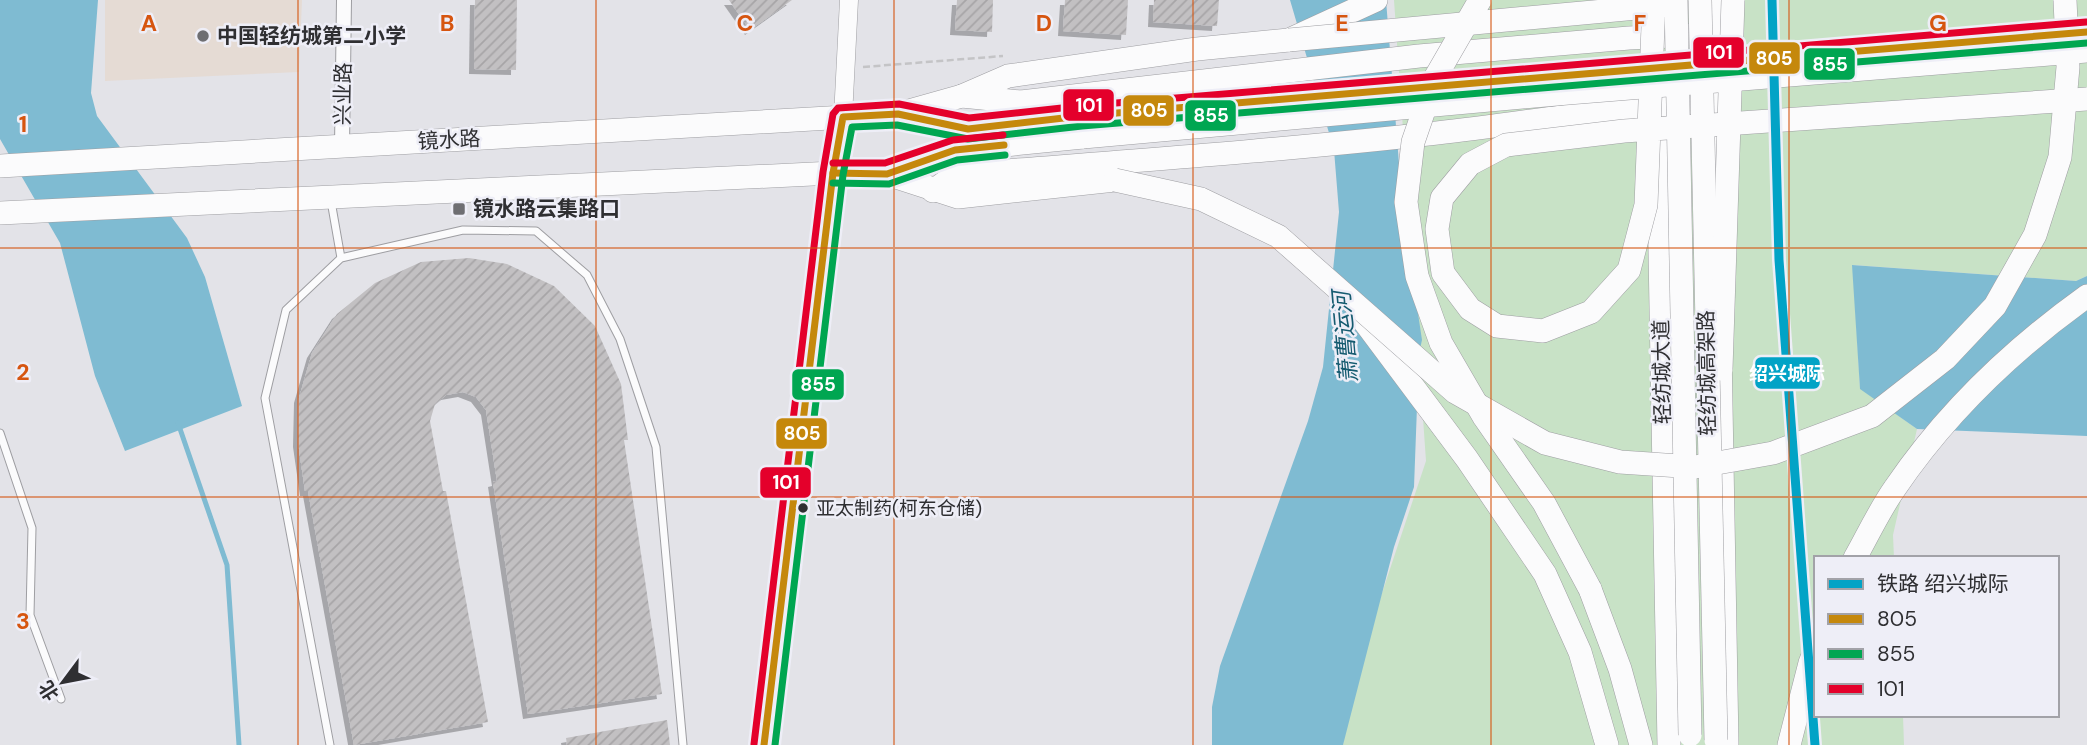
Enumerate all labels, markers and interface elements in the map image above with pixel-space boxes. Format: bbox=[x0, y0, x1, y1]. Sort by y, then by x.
text: A bbox=[141, 8, 157, 38]
text: B bbox=[440, 8, 454, 38]
text: C bbox=[737, 8, 753, 38]
text: D bbox=[1036, 8, 1052, 38]
text: E bbox=[1335, 8, 1349, 38]
text: F bbox=[1634, 8, 1647, 38]
text: G bbox=[1929, 8, 1947, 38]
place label: 中国轻纺城第二小学 bbox=[217, 22, 406, 50]
marker: 中国轻纺城第二小学 bbox=[195, 28, 211, 44]
line badge: 101 bbox=[1692, 36, 1745, 69]
text: 101 bbox=[1705, 40, 1733, 65]
line badge: 805 bbox=[1748, 41, 1801, 75]
text: 805 bbox=[1755, 46, 1793, 71]
line badge: 855 bbox=[1803, 47, 1856, 81]
text: 855 bbox=[1812, 52, 1848, 77]
street label: 兴业路 bbox=[328, 62, 358, 126]
line badge: 101 bbox=[1062, 88, 1115, 122]
text: 101 bbox=[1075, 93, 1103, 118]
line badge: 805 bbox=[1122, 94, 1175, 127]
text: 805 bbox=[1130, 98, 1168, 123]
line badge: 855 bbox=[1184, 99, 1237, 132]
text: 855 bbox=[1193, 103, 1229, 128]
text: 1 bbox=[19, 109, 27, 139]
street label: 镜水路 bbox=[417, 124, 481, 156]
place label: 镜水路云集路口 bbox=[473, 195, 620, 223]
marker: 镜水路云集路口 bbox=[451, 201, 467, 217]
water label: 萧曹运河 bbox=[1326, 286, 1364, 384]
street label: 轻纺城高架路 bbox=[1692, 310, 1722, 436]
street label: 轻纺城大道 bbox=[1647, 319, 1677, 425]
line badge: 绍兴城际 bbox=[1754, 356, 1821, 390]
text: 2 bbox=[16, 357, 30, 387]
text: 绍兴城际 bbox=[1749, 361, 1825, 386]
line badge: 855 bbox=[791, 368, 845, 401]
text: 855 bbox=[800, 372, 836, 397]
line badge: 805 bbox=[775, 417, 828, 450]
text: 805 bbox=[783, 421, 821, 446]
line badge: 101 bbox=[759, 466, 812, 499]
text: 101 bbox=[772, 470, 800, 495]
place label: 亚太制药(柯东仓储) bbox=[816, 496, 982, 521]
marker: 亚太制药(柯东仓储) bbox=[796, 501, 810, 515]
legend bbox=[1814, 556, 2059, 717]
text: 铁路 绍兴城际 bbox=[1877, 570, 2009, 598]
text: 805 bbox=[1877, 605, 1917, 633]
text: 3 bbox=[16, 606, 30, 636]
text: 855 bbox=[1877, 640, 1915, 668]
north arrow bbox=[28, 647, 98, 717]
text: 101 bbox=[1877, 675, 1904, 703]
text: 北 bbox=[33, 676, 65, 705]

